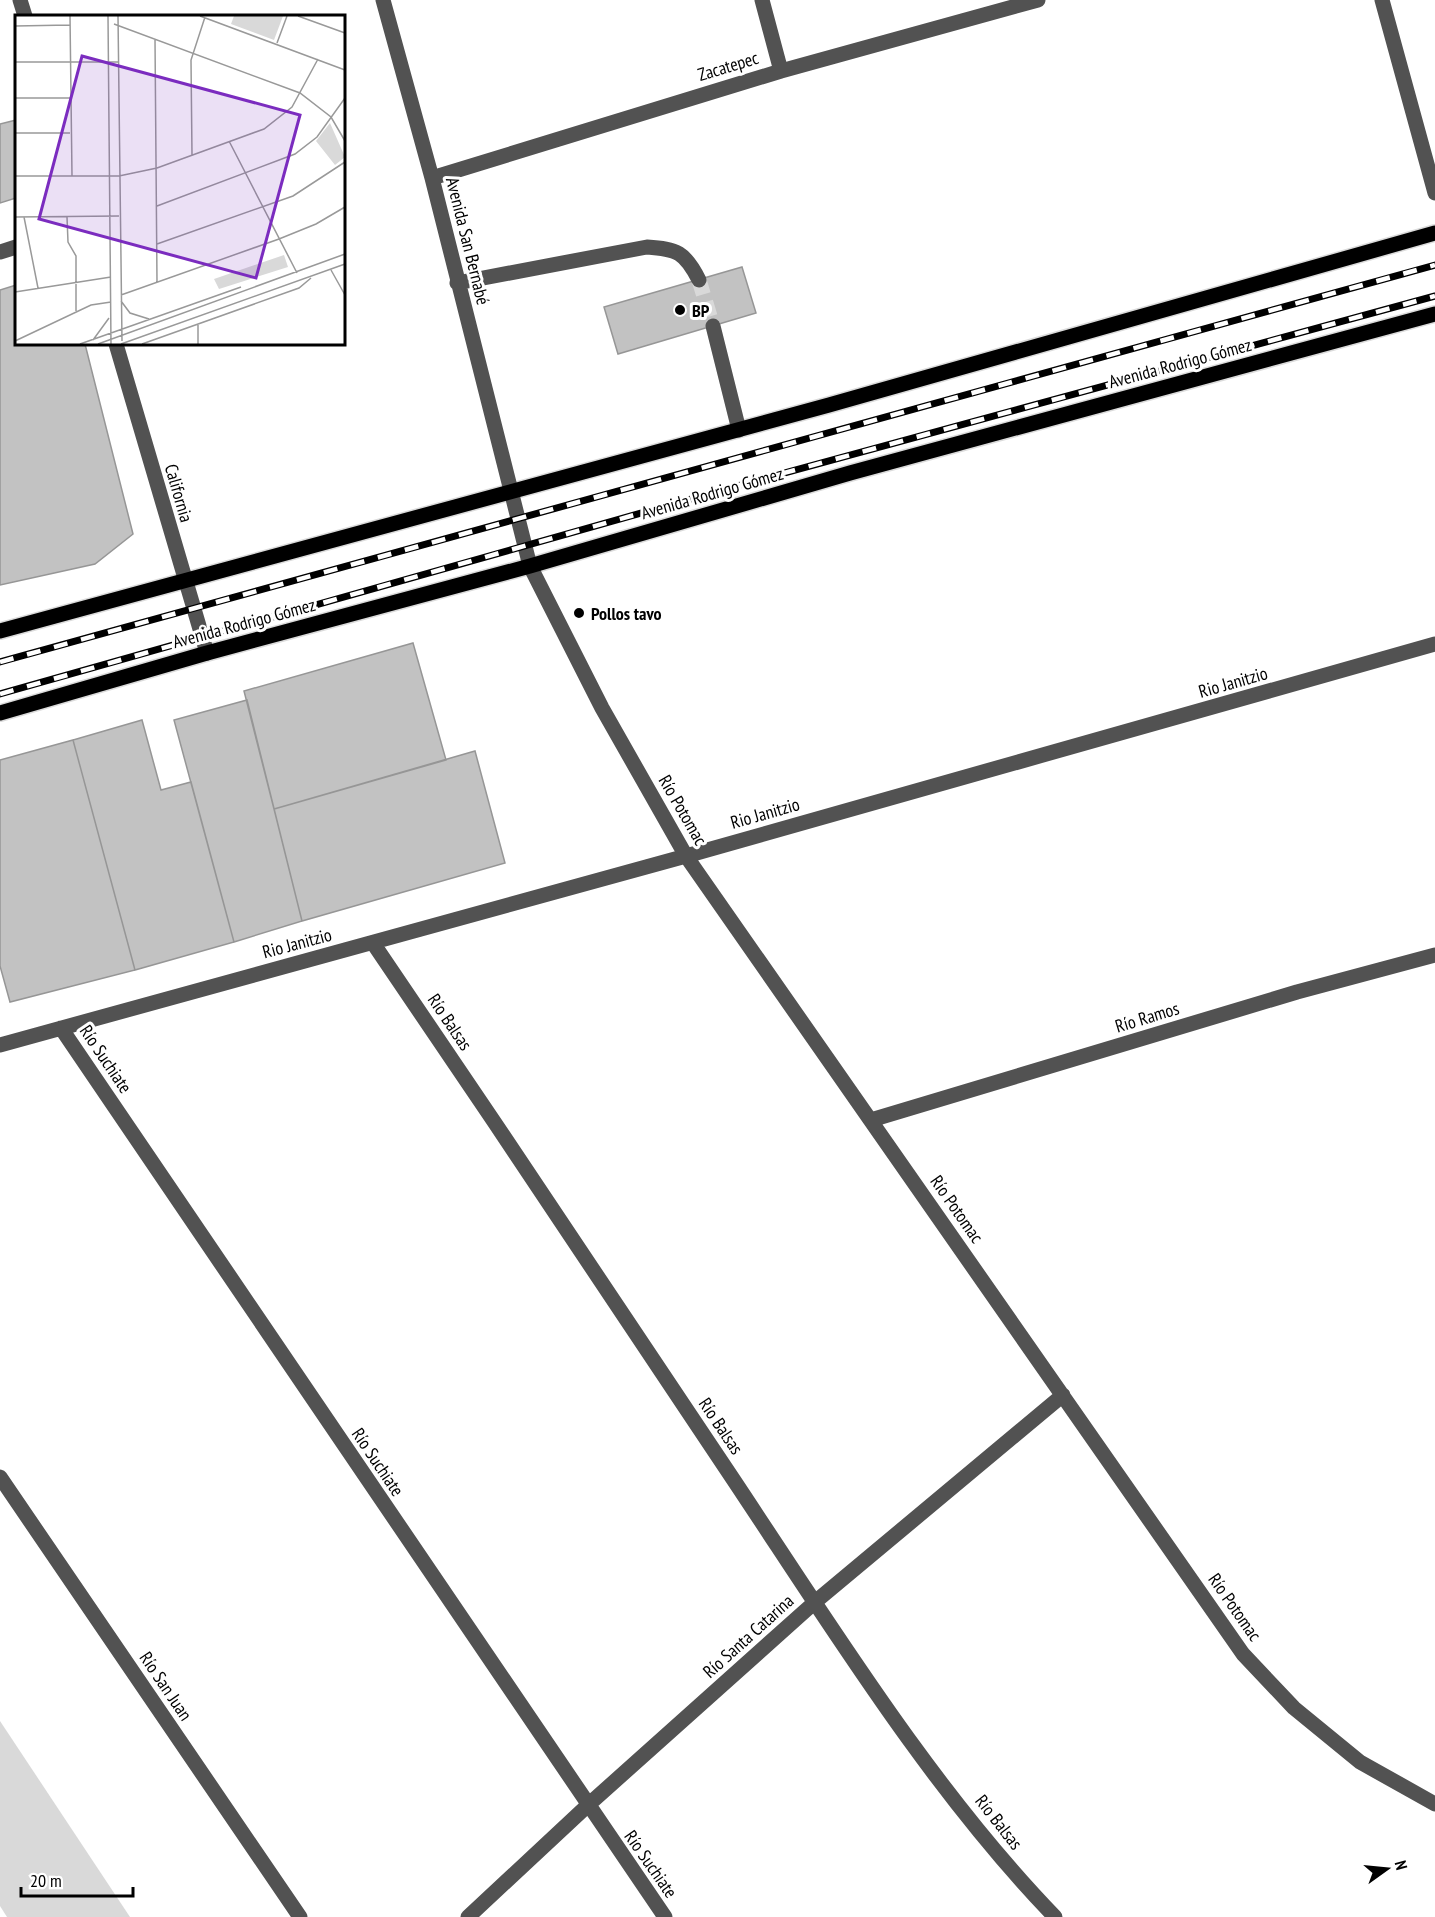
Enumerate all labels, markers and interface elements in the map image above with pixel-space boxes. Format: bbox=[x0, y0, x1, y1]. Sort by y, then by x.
inset map bbox=[15, 15, 345, 345]
street label: Zacatepec bbox=[695, 46, 762, 86]
street label: Avenida San Bernabé bbox=[441, 175, 495, 307]
place label: BP bbox=[692, 299, 710, 322]
marker: BP bbox=[673, 303, 687, 317]
street label: Avenida Rodrigo Gómez bbox=[1106, 333, 1254, 393]
street label: California bbox=[160, 461, 198, 525]
street label: Avenida Rodrigo Gómez bbox=[638, 462, 786, 524]
street label: Avenida Rodrigo Gómez bbox=[170, 593, 318, 653]
place label: Pollos tavo bbox=[591, 602, 662, 625]
marker: Pollos tavo bbox=[572, 606, 586, 620]
street label: Rio Janitzio bbox=[1196, 661, 1270, 703]
street label: Río Potomac bbox=[654, 771, 713, 850]
street label: Rio Janitzio bbox=[728, 792, 802, 834]
street label: Rio Janitzio bbox=[260, 923, 334, 963]
street label: Río Balsas bbox=[423, 989, 477, 1055]
street label: Río Ramos bbox=[1112, 996, 1182, 1038]
street label: Río Suchiate bbox=[75, 1021, 137, 1097]
street label: Río Potomac bbox=[925, 1171, 989, 1248]
street label: Río Balsas bbox=[694, 1393, 748, 1459]
street label: Río Suchiate bbox=[347, 1424, 409, 1500]
street label: Río Potomac bbox=[1203, 1569, 1267, 1646]
street label: Río Santa Catarina bbox=[698, 1589, 798, 1683]
street label: Río San Juan bbox=[135, 1647, 197, 1725]
street label: Río Balsas bbox=[970, 1790, 1028, 1854]
street label: Río Suchiate bbox=[619, 1826, 683, 1902]
north arrow bbox=[1357, 1839, 1417, 1899]
text: N bbox=[1391, 1858, 1412, 1872]
scale bar bbox=[21, 1860, 134, 1898]
text: 20 m bbox=[30, 1869, 62, 1892]

